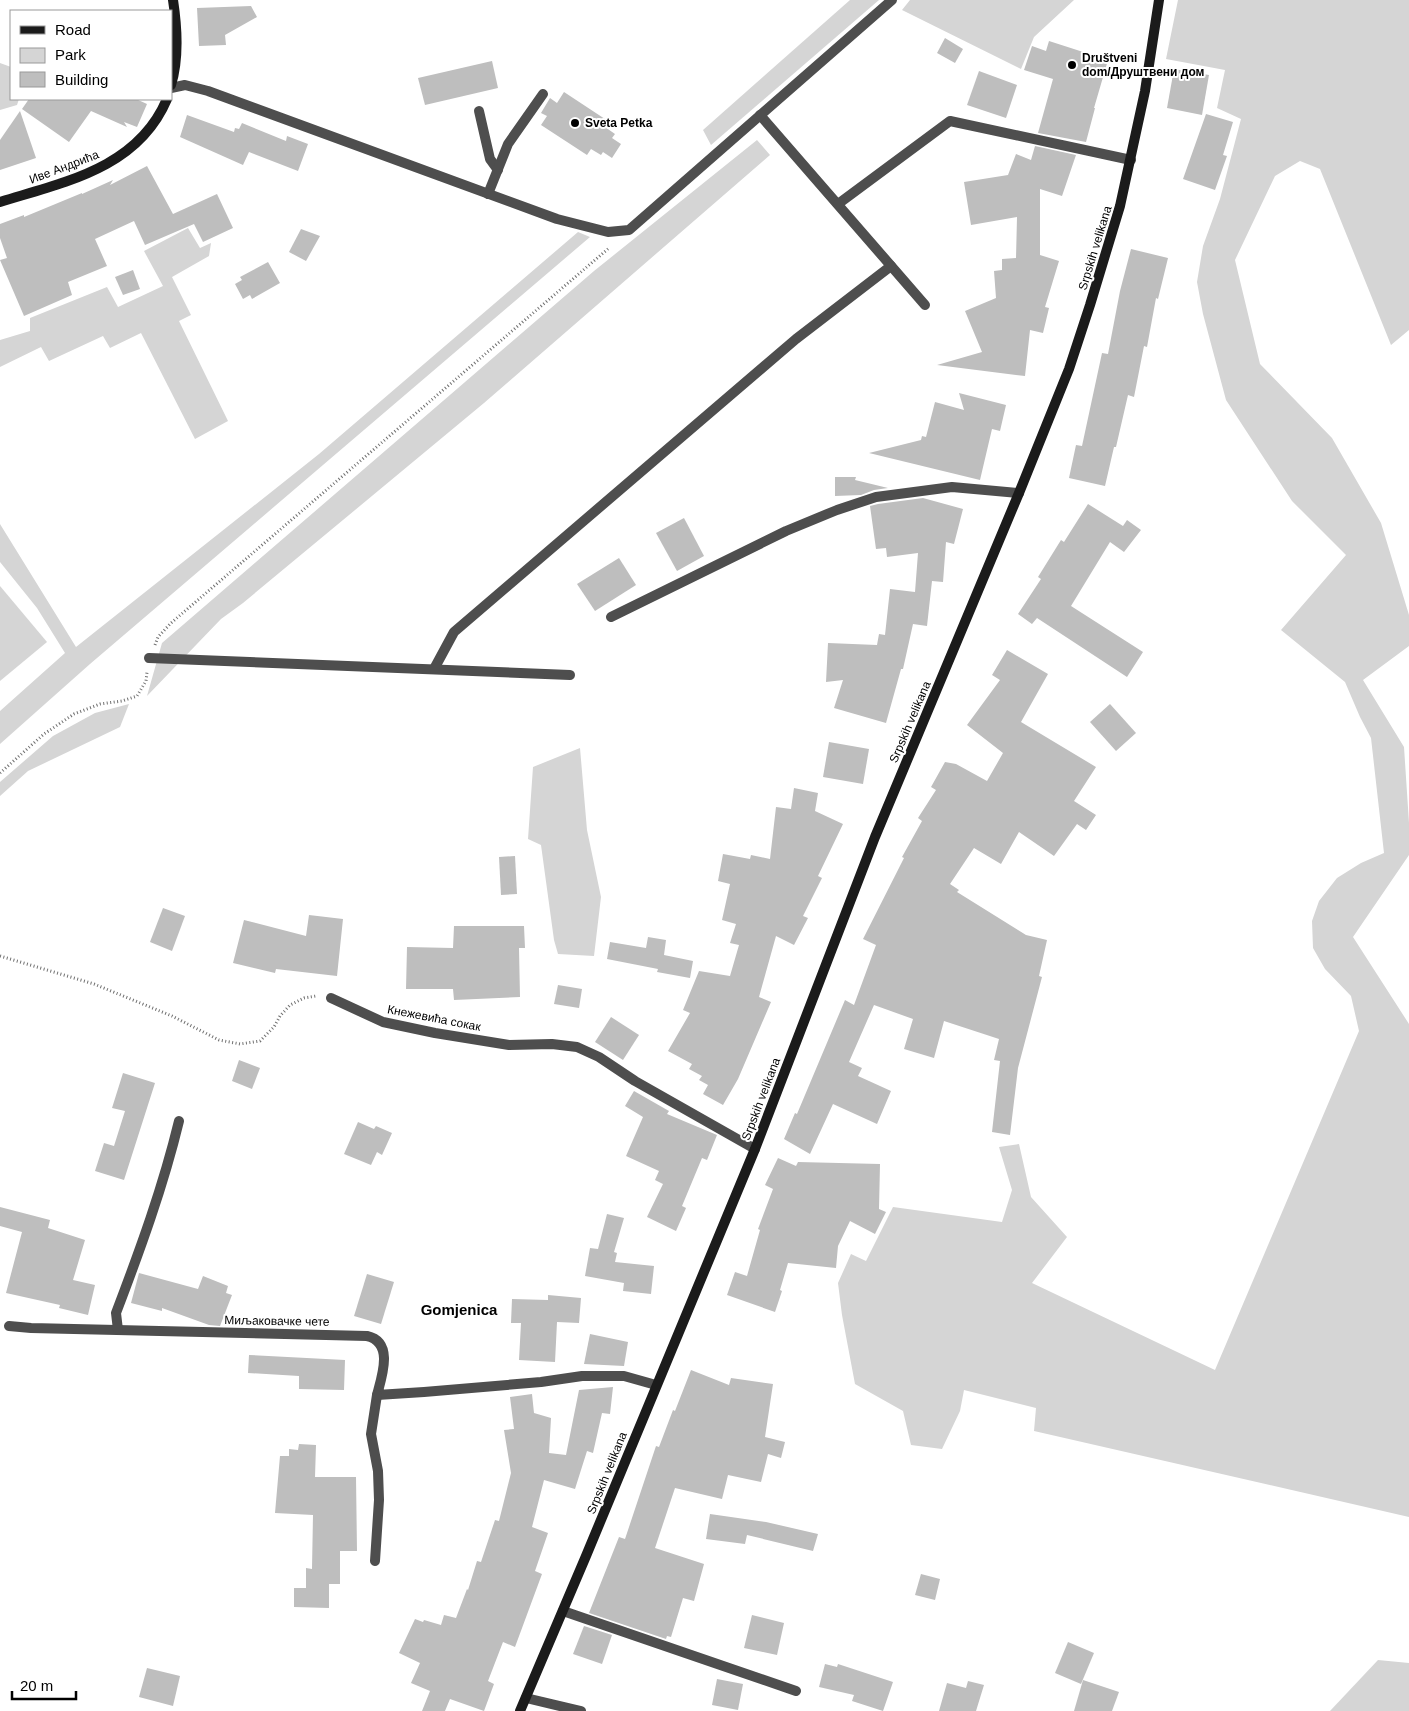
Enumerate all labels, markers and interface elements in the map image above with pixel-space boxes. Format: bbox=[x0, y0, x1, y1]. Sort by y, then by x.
legend bbox=[10, 10, 172, 100]
text: Road bbox=[55, 21, 91, 38]
text: Park bbox=[55, 46, 86, 63]
place label: Društveni dom/Друштвени дом bbox=[1082, 51, 1205, 79]
marker: Društveni dom/Друштвени дом bbox=[1066, 59, 1078, 71]
text: Building bbox=[55, 71, 108, 88]
place label: Sveta Petka bbox=[585, 116, 653, 130]
marker: Sveta Petka bbox=[569, 117, 581, 129]
street label: Иве Андрића bbox=[27, 147, 101, 187]
street label: Srpskih velikana bbox=[1076, 204, 1115, 292]
street label: Srpskih velikana bbox=[886, 679, 934, 765]
street label: Кнежевића сокак bbox=[386, 1002, 483, 1034]
street label: Srpskih velikana bbox=[739, 1055, 783, 1142]
district label: Gomjenica bbox=[421, 1301, 498, 1318]
street label: Миљаковачке чете bbox=[224, 1313, 330, 1329]
street label: Srpskih velikana bbox=[584, 1430, 630, 1516]
scale bar bbox=[12, 1668, 76, 1700]
text: 20 m bbox=[20, 1677, 53, 1694]

